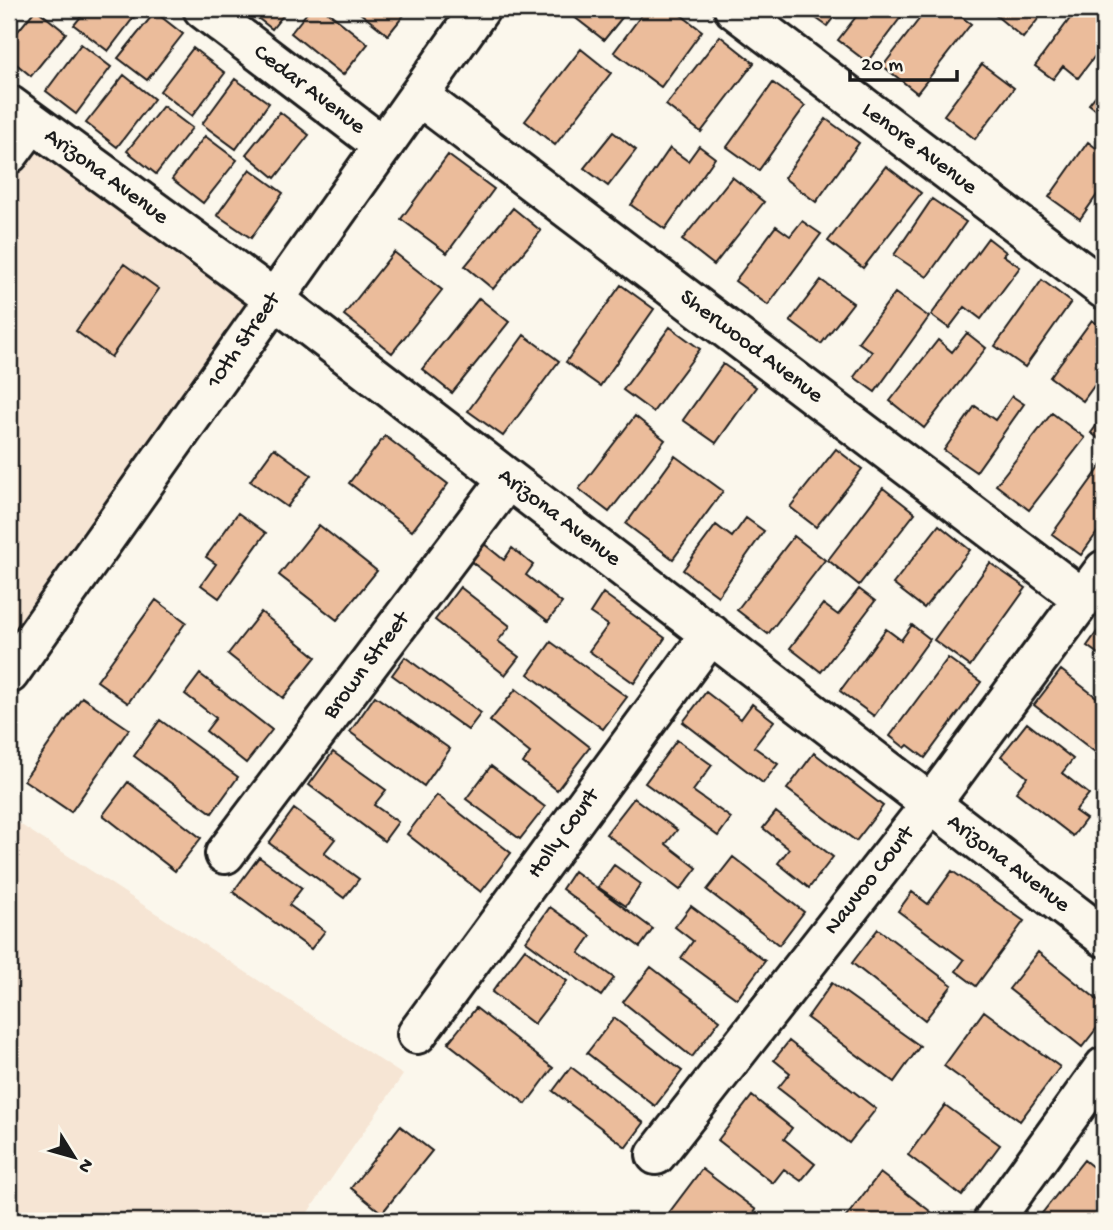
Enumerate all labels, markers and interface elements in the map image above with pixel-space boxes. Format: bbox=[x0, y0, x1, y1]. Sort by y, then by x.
scale bar bbox=[850, 38, 957, 82]
street label: Cedar Avenue bbox=[248, 39, 371, 142]
text: 20 m bbox=[861, 54, 903, 79]
street label: Lenore Avenue bbox=[856, 97, 983, 202]
street label: Arizona Avenue bbox=[39, 123, 174, 232]
street label: Sherwood Avenue bbox=[674, 284, 829, 410]
street label: 10th Street bbox=[201, 287, 288, 395]
street label: Arizona Avenue bbox=[492, 463, 627, 574]
street label: Brown Street bbox=[317, 606, 417, 726]
street label: Holly Court bbox=[522, 782, 607, 884]
street label: Arizona Avenue bbox=[941, 809, 1076, 920]
street label: Nauvoo Court bbox=[819, 820, 922, 941]
north arrow bbox=[38, 1122, 108, 1192]
text: N bbox=[72, 1153, 98, 1177]

